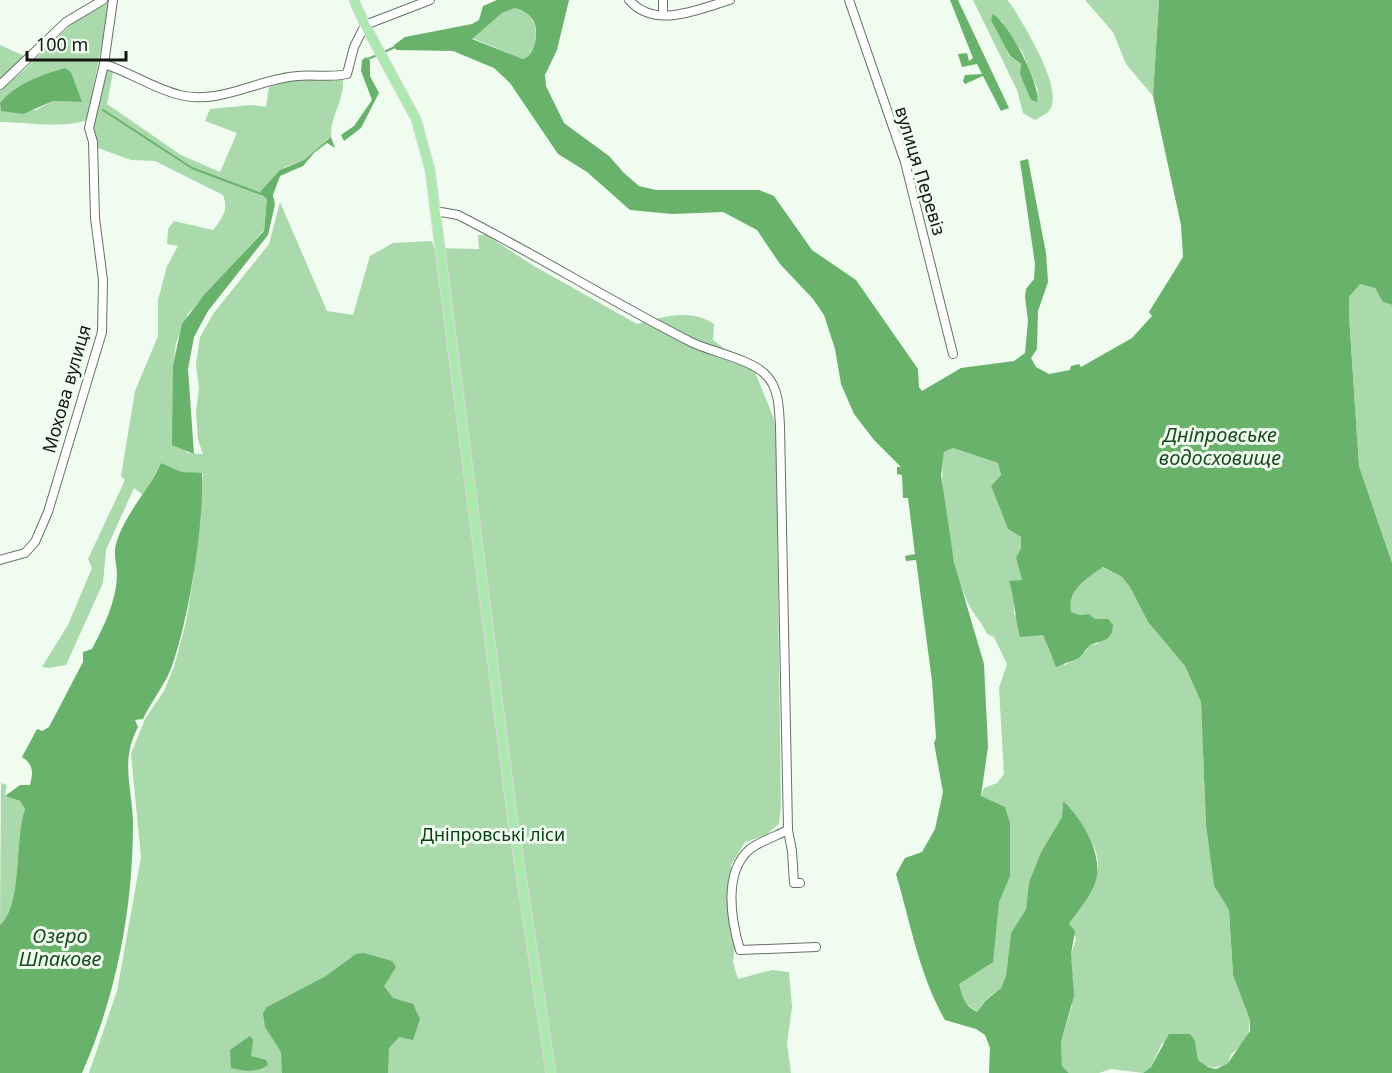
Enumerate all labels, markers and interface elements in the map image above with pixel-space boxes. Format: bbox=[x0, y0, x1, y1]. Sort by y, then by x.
scale bar bbox=[27, 24, 126, 62]
text: 100 m bbox=[36, 32, 88, 56]
street label: вулиця Перевіз bbox=[890, 103, 952, 238]
street label: Мохова вулиця bbox=[36, 322, 96, 456]
water label: Дніпровське водосховище bbox=[1159, 421, 1281, 471]
park label: Дніпровські ліси bbox=[421, 822, 565, 846]
water label: Озеро Шпакове bbox=[19, 922, 102, 972]

